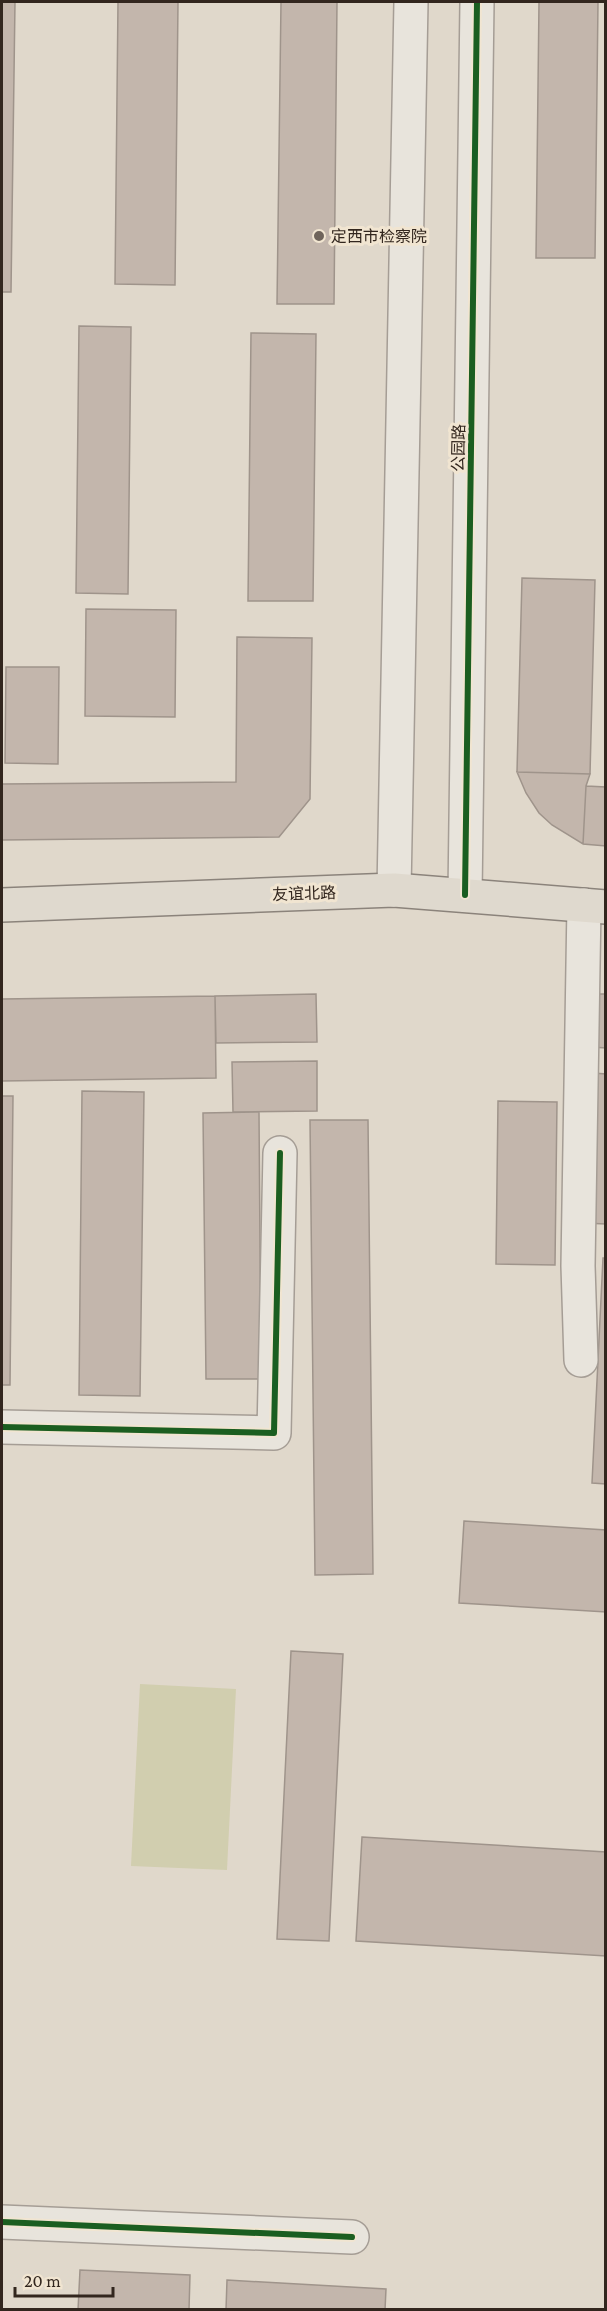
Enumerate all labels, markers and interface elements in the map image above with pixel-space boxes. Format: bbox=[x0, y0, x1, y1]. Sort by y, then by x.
place label: 定西市检察院 bbox=[331, 228, 427, 245]
marker: 定西市检察院 bbox=[312, 229, 326, 243]
street label: 公园路 bbox=[450, 424, 467, 472]
street label: 友谊北路 bbox=[272, 884, 336, 903]
scale bar bbox=[15, 2260, 112, 2298]
text: 20 m bbox=[24, 2271, 61, 2291]

